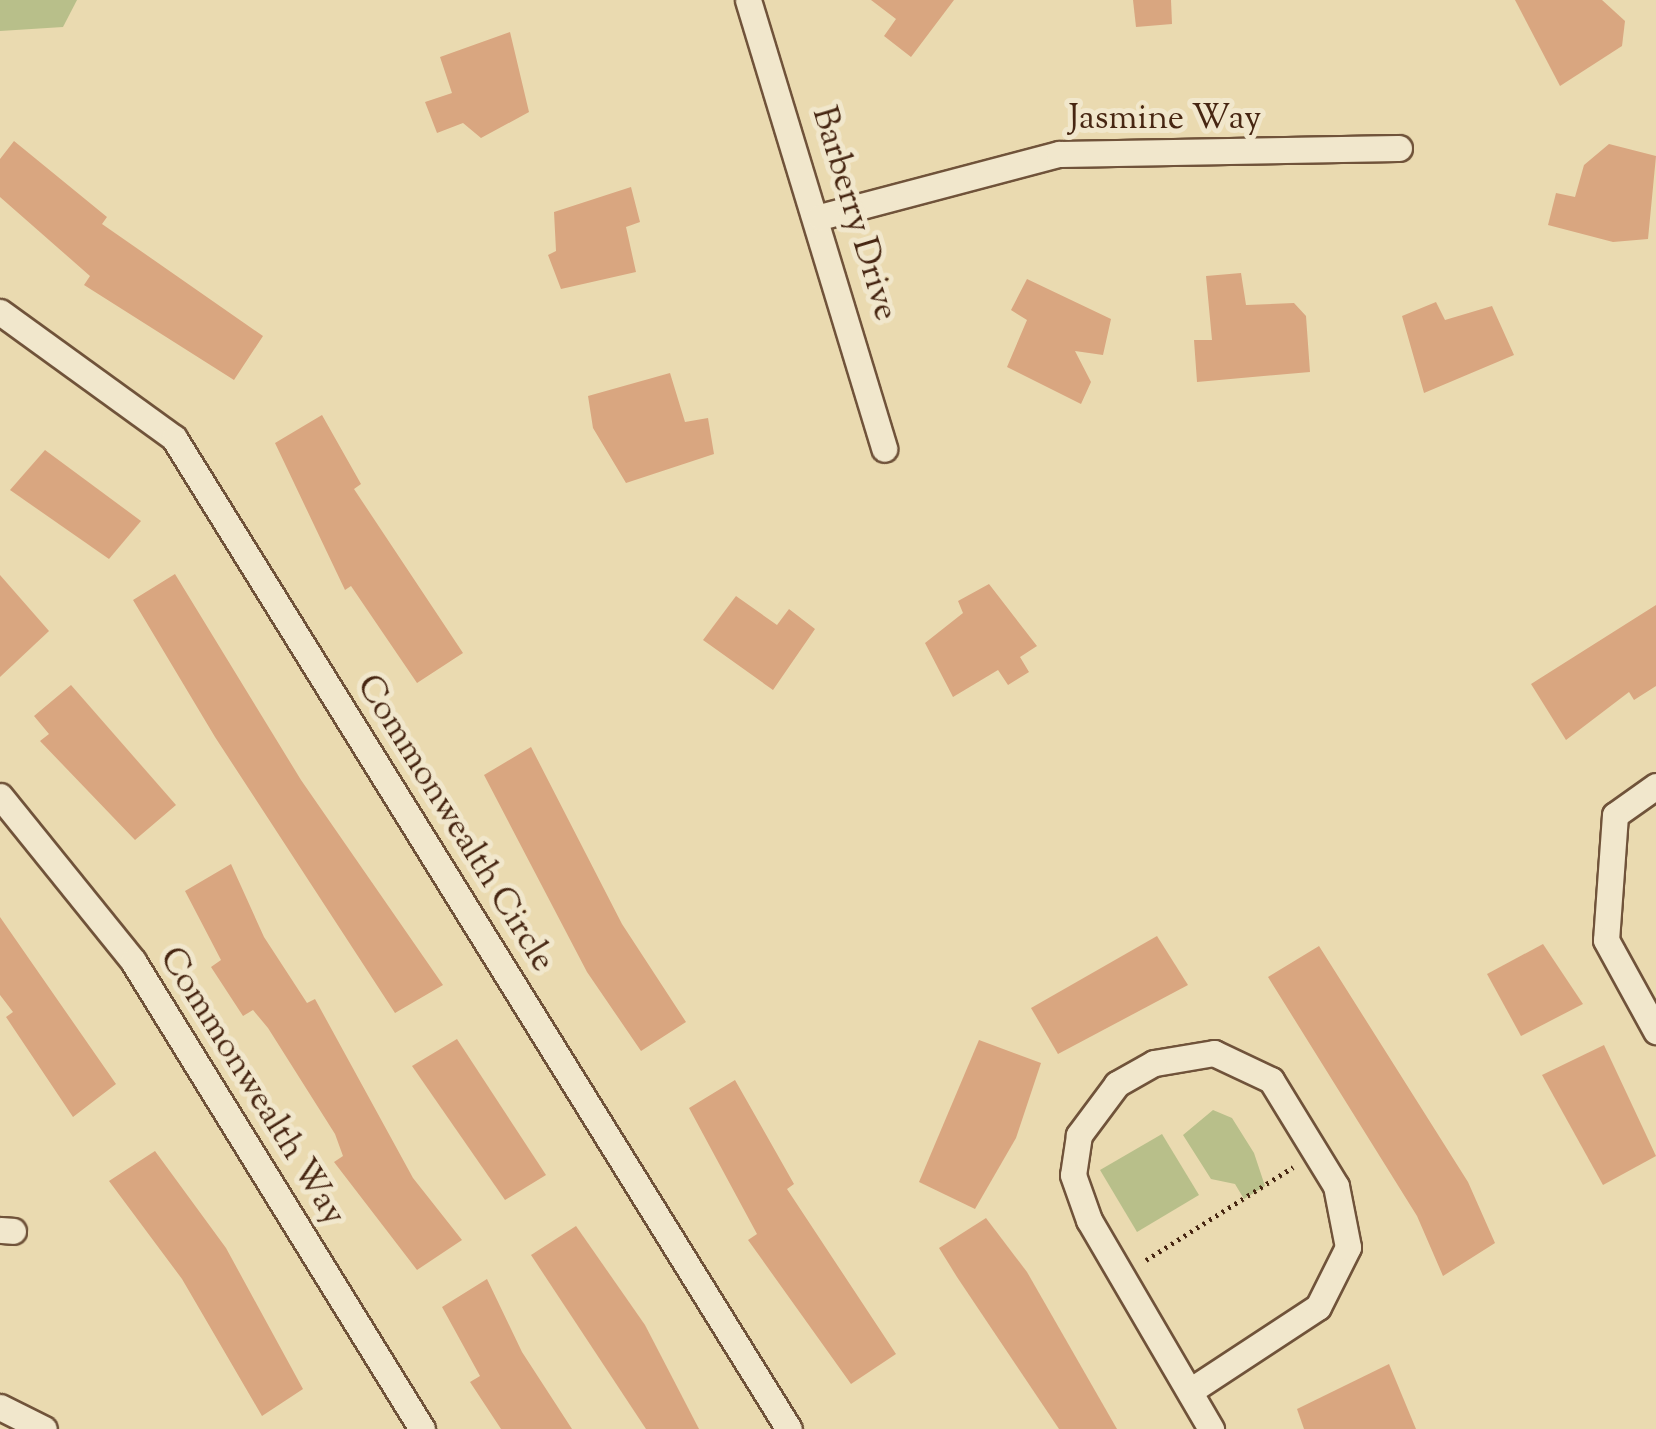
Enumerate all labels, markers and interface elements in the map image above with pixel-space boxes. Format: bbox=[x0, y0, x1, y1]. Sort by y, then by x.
street label: Jasmine Way bbox=[1069, 99, 1261, 141]
street label: Barberry Drive bbox=[801, 102, 905, 326]
street label: Commonwealth Circle bbox=[346, 668, 562, 980]
street label: Commonwealth Way bbox=[149, 940, 353, 1234]

